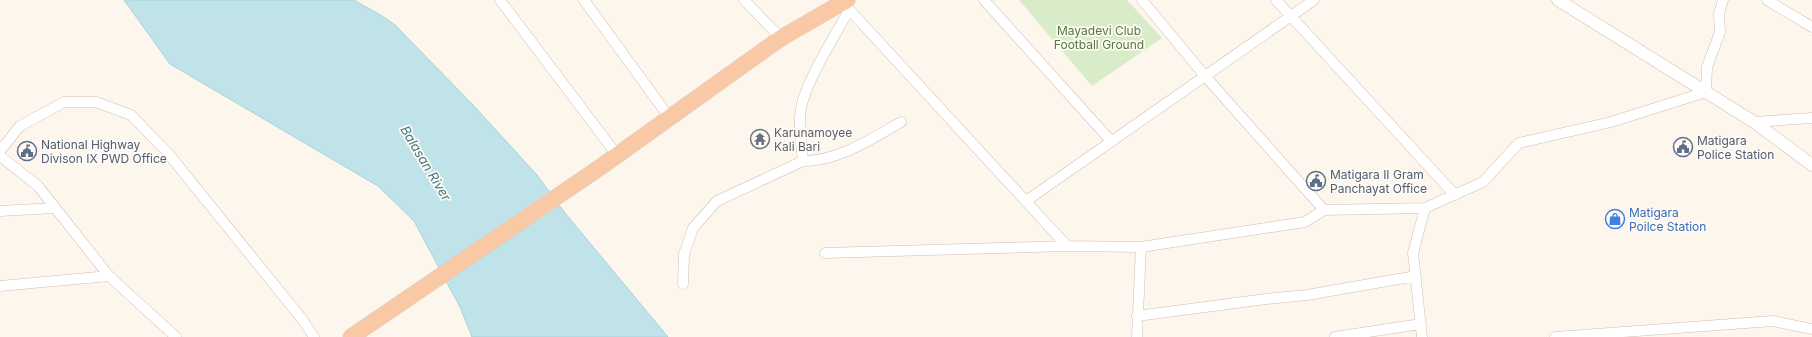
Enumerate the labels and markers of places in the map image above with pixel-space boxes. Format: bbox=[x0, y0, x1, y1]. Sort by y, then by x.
place label: Karunamoyee Kali Bari bbox=[774, 125, 852, 154]
temple icon: Karunamoyee Kali Bari bbox=[749, 128, 771, 150]
place label: Matigara Police Station bbox=[1697, 133, 1774, 162]
public building icon: Matigara Police Station bbox=[1672, 136, 1694, 158]
place label: National Highway Divison IX PWD Office bbox=[41, 137, 167, 166]
public building icon: National Highway Divison IX PWD Office bbox=[16, 140, 38, 162]
place label: Matigara II Gram Panchayat Office bbox=[1330, 167, 1427, 196]
public building icon: Matigara II Gram Panchayat Office bbox=[1305, 170, 1327, 192]
place label: Matigara Poilce Station bbox=[1629, 205, 1706, 234]
shop icon: Matigara Poilce Station bbox=[1604, 208, 1626, 230]

